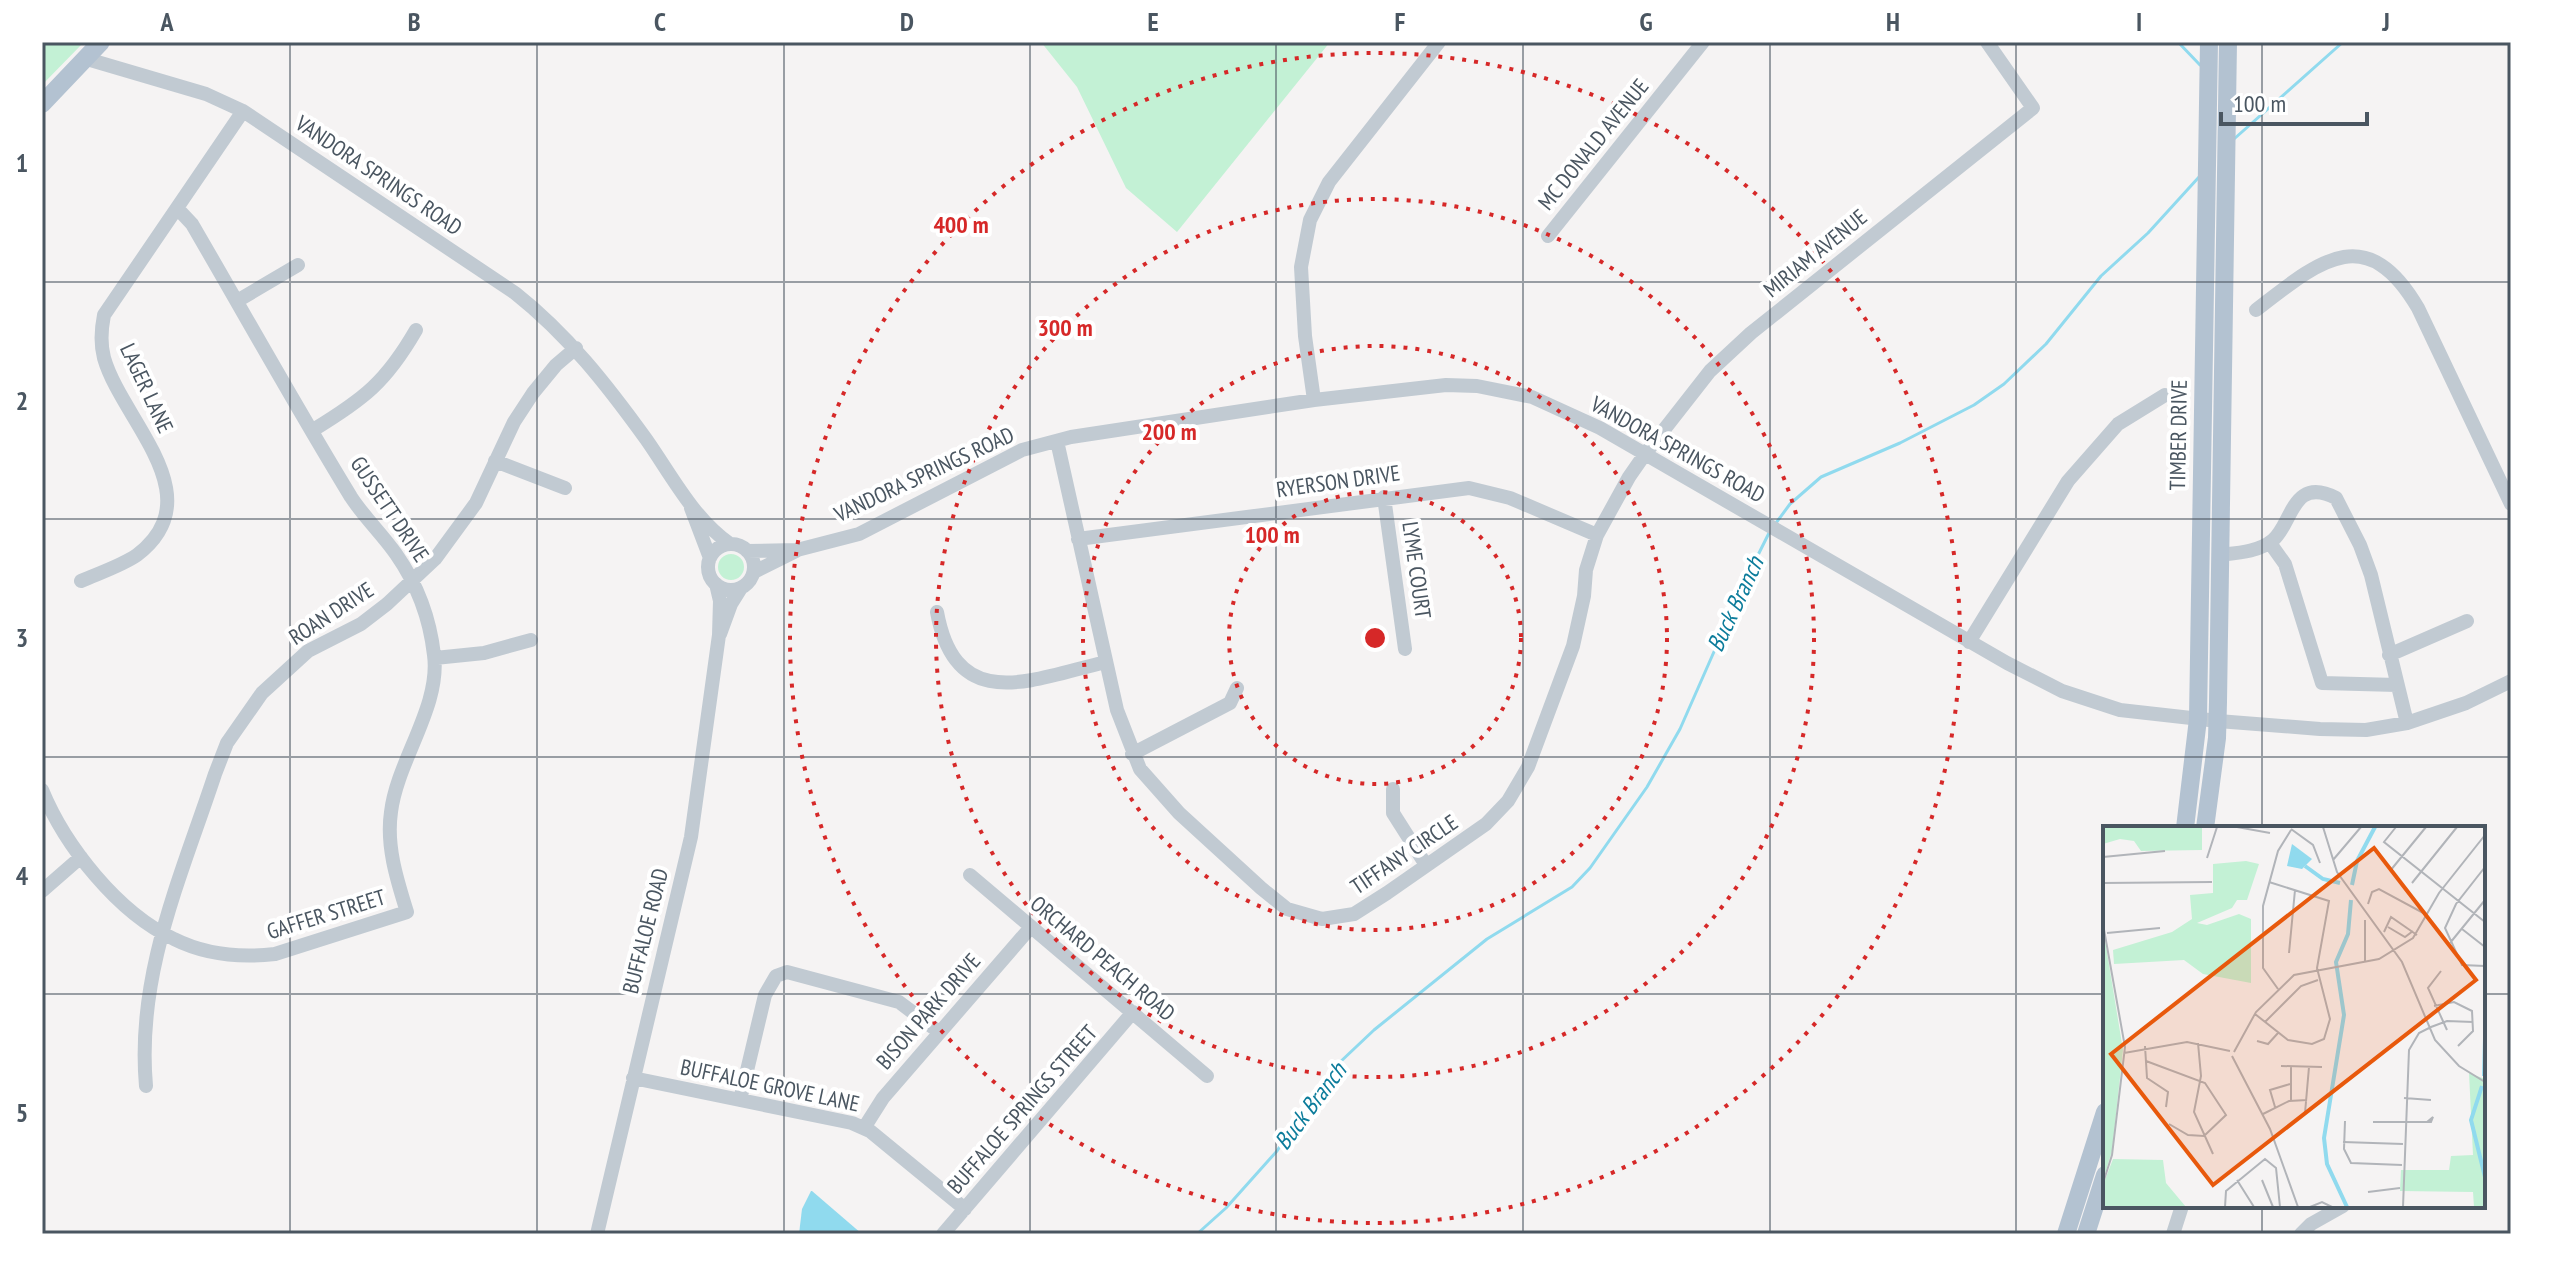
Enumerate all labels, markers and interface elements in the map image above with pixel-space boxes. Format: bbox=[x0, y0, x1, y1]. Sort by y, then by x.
text: A bbox=[159, 5, 174, 38]
text: B bbox=[408, 5, 421, 38]
text: C bbox=[654, 5, 666, 38]
text: D bbox=[900, 5, 914, 38]
text: E bbox=[1147, 5, 1159, 38]
text: F bbox=[1395, 5, 1406, 38]
text: G bbox=[1639, 5, 1653, 38]
text: H bbox=[1886, 5, 1900, 38]
text: I bbox=[2136, 5, 2142, 38]
text: J bbox=[2381, 5, 2390, 38]
street label: MC DONALD AVENUE bbox=[1532, 73, 1654, 215]
scale bar bbox=[2221, 76, 2367, 126]
text: 100 m bbox=[2233, 88, 2286, 119]
street label: VANDORA SPRINGS ROAD bbox=[290, 108, 468, 241]
text: 1 bbox=[16, 146, 28, 179]
street label: MIRIAM AVENUE bbox=[1758, 203, 1872, 303]
text: 400 m bbox=[933, 209, 989, 240]
text: 300 m bbox=[1037, 312, 1093, 343]
street label: LAGER LANE bbox=[114, 339, 180, 437]
street label: TIMBER DRIVE bbox=[2163, 379, 2193, 491]
text: 2 bbox=[16, 384, 28, 417]
street label: VANDORA SPRINGS ROAD bbox=[1585, 389, 1770, 508]
text: 200 m bbox=[1141, 416, 1197, 447]
street label: VANDORA SPRINGS ROAD bbox=[829, 420, 1018, 528]
street label: GUSSETT DRIVE bbox=[344, 451, 436, 567]
street label: RYERSON DRIVE bbox=[1274, 458, 1402, 504]
text: 100 m bbox=[1244, 519, 1300, 550]
street label: LYME COURT bbox=[1396, 520, 1438, 621]
water label: Buck Branch bbox=[1700, 550, 1771, 656]
street label: ROAN DRIVE bbox=[283, 575, 379, 651]
text: 3 bbox=[16, 621, 28, 654]
centre of rings bbox=[1361, 624, 1389, 652]
street label: TIFFANY CIRCLE bbox=[1345, 808, 1463, 900]
inset map bbox=[2103, 826, 2485, 1208]
text: 4 bbox=[16, 859, 29, 892]
street label: BUFFALOE ROAD bbox=[616, 866, 674, 996]
street label: GAFFER STREET bbox=[263, 883, 389, 945]
street label: ORCHARD PEACH ROAD bbox=[1025, 889, 1181, 1027]
street label: BISON PARK DRIVE bbox=[870, 947, 986, 1075]
street label: BUFFALOE SPRINGS STREET bbox=[941, 1019, 1103, 1199]
street label: BUFFALOE GROVE LANE bbox=[678, 1052, 862, 1118]
water label: Buck Branch bbox=[1267, 1055, 1354, 1156]
text: 5 bbox=[16, 1096, 28, 1129]

